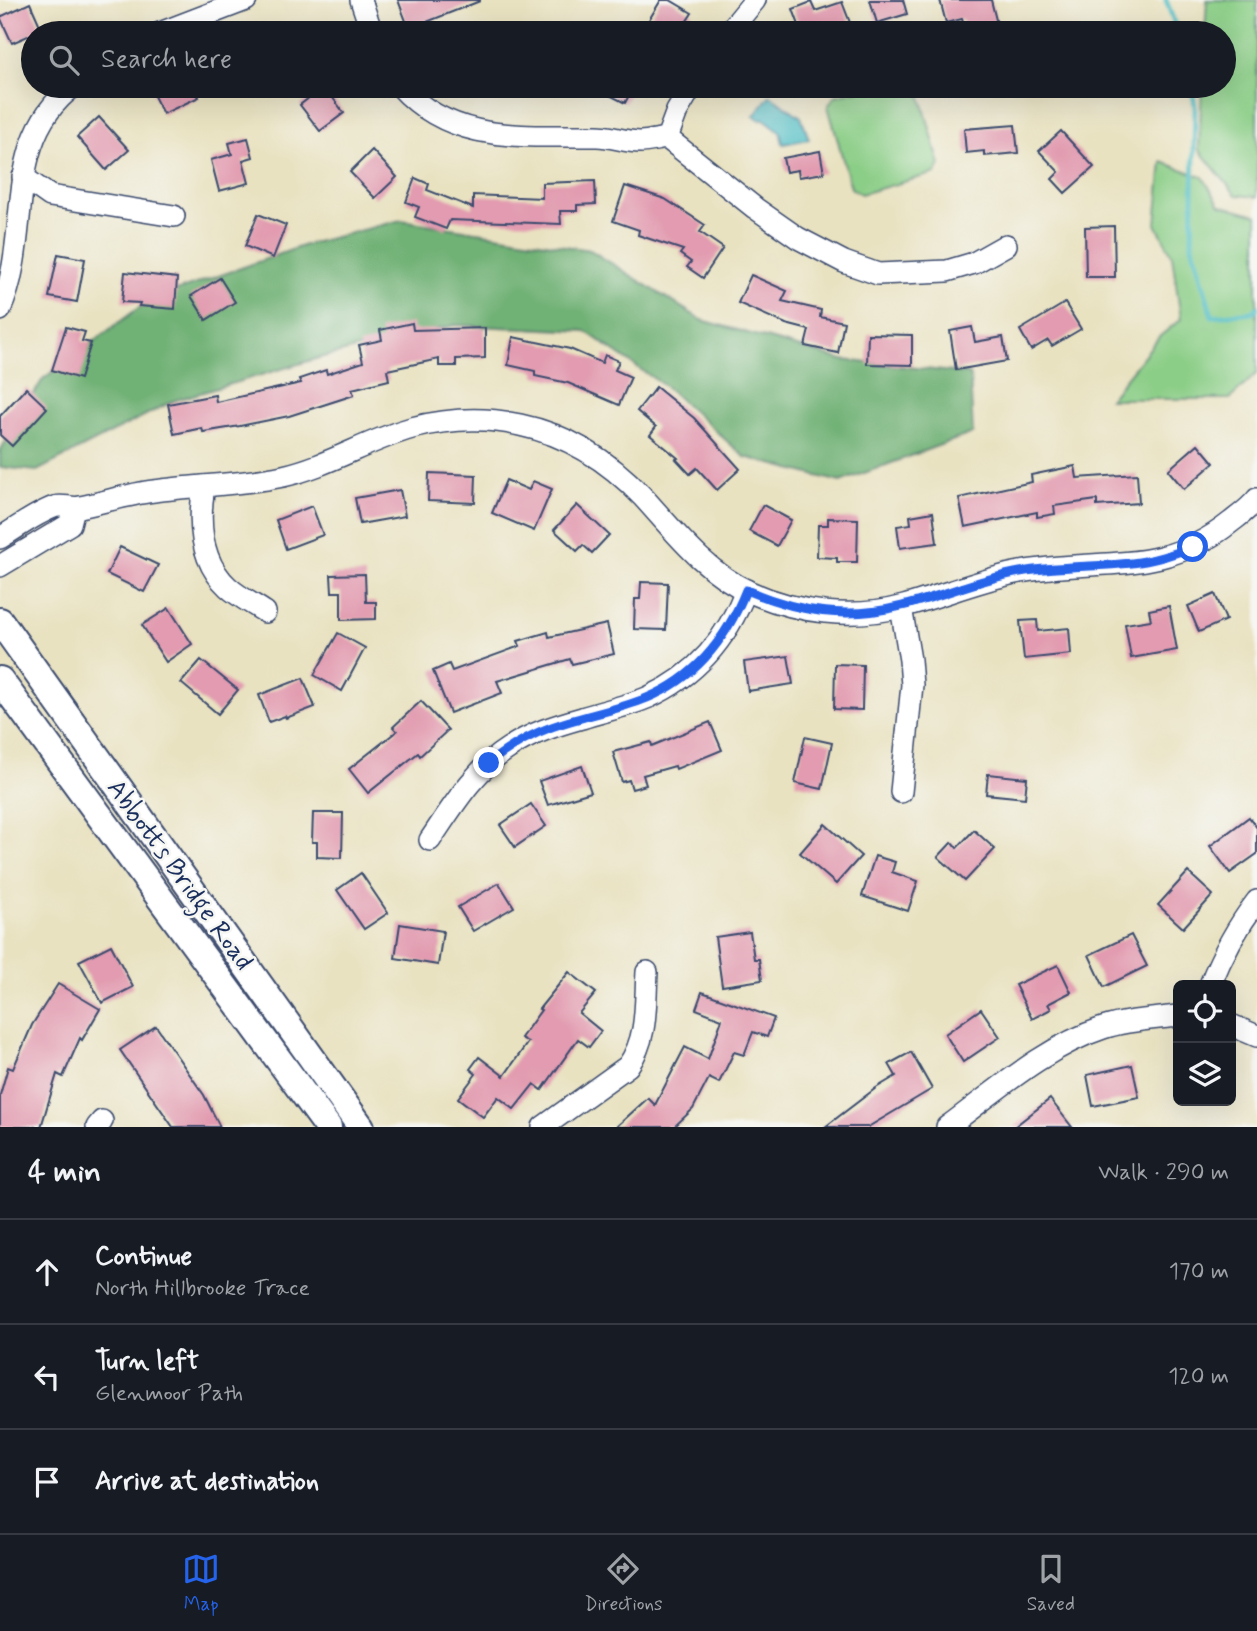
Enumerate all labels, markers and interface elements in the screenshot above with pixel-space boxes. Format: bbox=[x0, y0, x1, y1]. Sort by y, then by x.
search box bbox=[21, 21, 1236, 98]
icon: search bbox=[45, 41, 83, 79]
text: Search here bbox=[101, 43, 232, 77]
route start bbox=[1177, 531, 1208, 562]
route end bbox=[473, 747, 504, 778]
street label: Abbotts Bridge Road bbox=[96, 773, 260, 979]
map controls bbox=[1173, 980, 1236, 1106]
button: locate bbox=[1173, 980, 1236, 1043]
button: layers bbox=[1173, 1043, 1236, 1106]
text: 4 min bbox=[28, 1153, 101, 1192]
text: Walk · 290 m bbox=[1098, 1158, 1229, 1188]
text: Continue bbox=[95, 1240, 192, 1274]
icon: ahead bbox=[28, 1253, 66, 1291]
text: 170 m bbox=[1169, 1257, 1229, 1287]
text: North Hillbrooke Trace bbox=[95, 1274, 310, 1304]
text: Turn left bbox=[95, 1345, 199, 1379]
icon: left bbox=[28, 1358, 66, 1396]
text: 120 m bbox=[1168, 1362, 1229, 1392]
text: Glenmoor Path bbox=[95, 1379, 243, 1409]
icon: arrive bbox=[28, 1463, 66, 1501]
text: Arrive at destination bbox=[95, 1465, 319, 1499]
tab: Map bbox=[182, 1550, 220, 1617]
tab: Directions bbox=[584, 1550, 663, 1617]
tab: Saved bbox=[1027, 1550, 1075, 1617]

